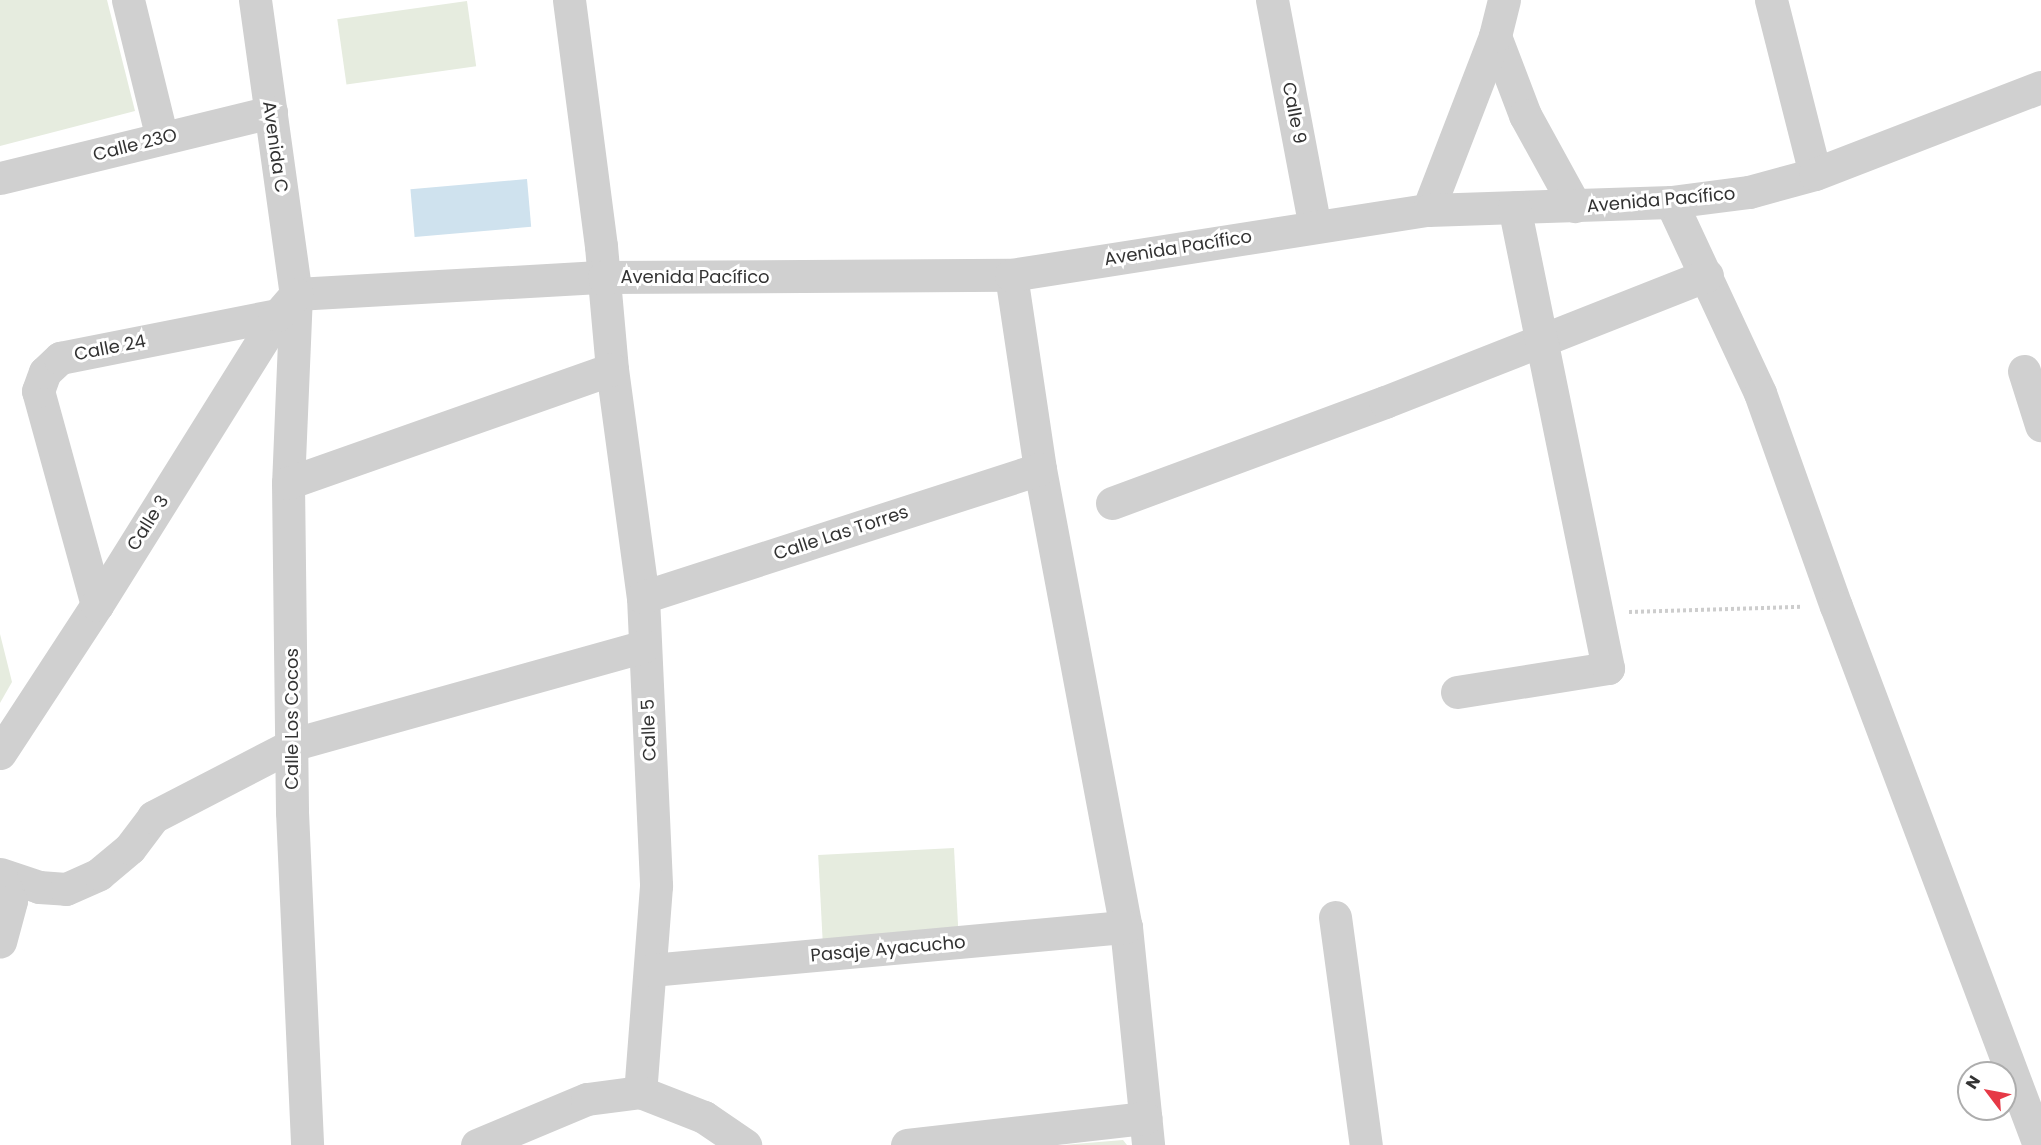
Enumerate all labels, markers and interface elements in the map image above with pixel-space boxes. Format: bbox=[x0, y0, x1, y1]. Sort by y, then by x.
street label: Calle 9 bbox=[1277, 80, 1311, 146]
street label: Avenida C bbox=[258, 100, 292, 194]
street label: Calle 23O bbox=[91, 124, 179, 166]
street label: Avenida Pacífico bbox=[1586, 183, 1736, 217]
street label: Avenida Pacífico bbox=[1103, 226, 1253, 270]
street label: Avenida Pacífico bbox=[620, 266, 770, 288]
street label: Calle 24 bbox=[72, 330, 148, 366]
street label: Calle 3 bbox=[123, 491, 173, 555]
street label: Calle Las Torres bbox=[771, 501, 911, 565]
street label: Calle Los Cocos bbox=[281, 648, 303, 790]
street label: Calle 5 bbox=[637, 699, 661, 761]
street label: Pasaje Ayacucho bbox=[810, 931, 966, 967]
north arrow bbox=[1957, 1061, 2017, 1121]
text: N bbox=[1960, 1071, 1986, 1093]

